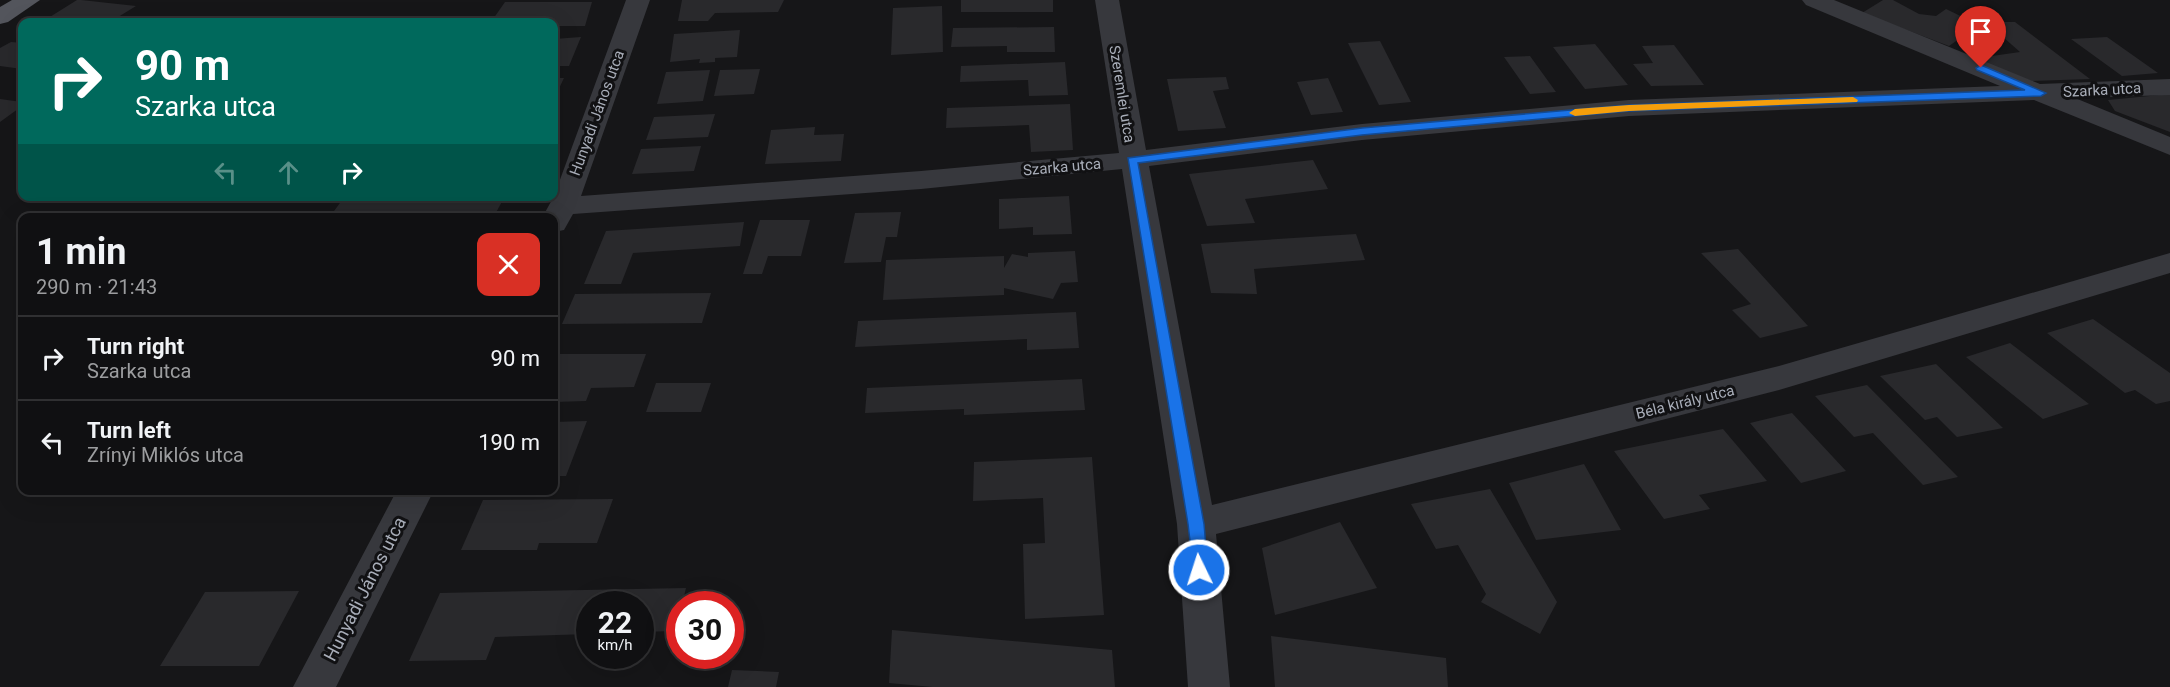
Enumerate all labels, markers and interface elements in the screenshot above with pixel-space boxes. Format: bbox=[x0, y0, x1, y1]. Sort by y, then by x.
pin bbox=[1955, 6, 2006, 68]
icon: arrive bbox=[1964, 15, 1997, 48]
text: 90 m bbox=[135, 41, 230, 90]
icon: right bbox=[36, 42, 114, 120]
street label: Szeremlei utca bbox=[1105, 44, 1139, 144]
street label: Hunyadi János utca bbox=[566, 48, 628, 178]
street label: Szarka utca bbox=[2062, 79, 2142, 101]
text: Szarka utca bbox=[135, 91, 276, 123]
street label: Szarka utca bbox=[1022, 155, 1102, 179]
icon: left bbox=[209, 156, 242, 189]
icon: ahead bbox=[272, 156, 305, 189]
icon: right bbox=[335, 156, 368, 189]
text: 1 min bbox=[36, 231, 127, 273]
button: close bbox=[477, 233, 540, 296]
text: 290 m · 21:43 bbox=[36, 275, 157, 299]
text: Turn right bbox=[87, 334, 184, 359]
icon: right bbox=[36, 342, 69, 375]
text: 90 m bbox=[491, 346, 540, 371]
text: Szarka utca bbox=[87, 359, 191, 383]
street label: Béla király utca bbox=[1634, 381, 1736, 423]
text: Turn left bbox=[87, 418, 171, 443]
icon: left bbox=[36, 426, 69, 459]
text: 190 m bbox=[478, 430, 540, 455]
text: Zrínyi Miklós utca bbox=[87, 443, 244, 467]
street label: Hunyadi János utca bbox=[319, 513, 410, 664]
position arrow bbox=[1167, 538, 1231, 602]
speed limit sign: 30 bbox=[666, 591, 744, 669]
text: 22 bbox=[598, 605, 632, 640]
text: km/h bbox=[597, 636, 633, 654]

